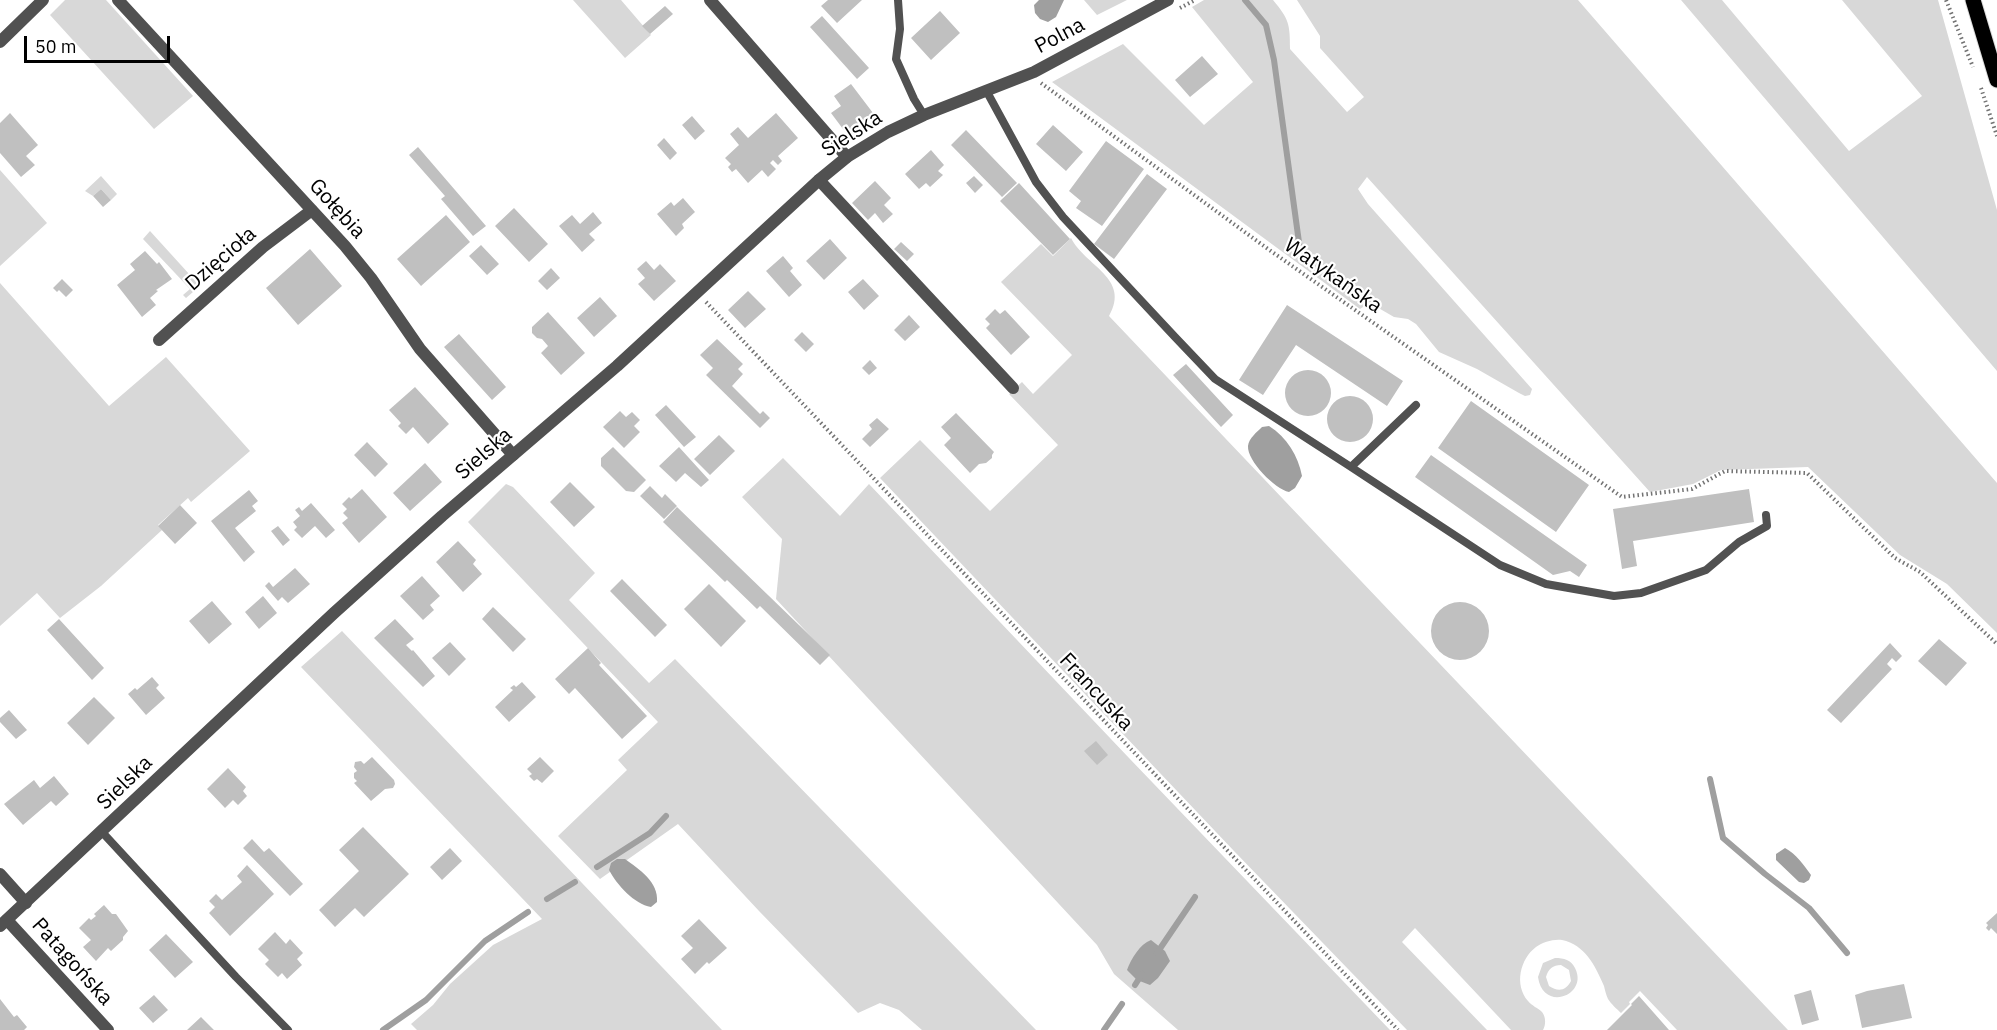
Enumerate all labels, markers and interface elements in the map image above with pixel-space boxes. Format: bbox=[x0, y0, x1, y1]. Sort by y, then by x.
street label: Polna bbox=[1031, 12, 1089, 60]
scale bar bbox=[27, 24, 172, 62]
text: 50 m bbox=[35, 35, 77, 58]
street label: Sielska bbox=[817, 105, 887, 163]
street label: Gołębia bbox=[303, 174, 371, 244]
street label: Dzięcioła bbox=[181, 222, 261, 296]
street label: Watykańska bbox=[1279, 233, 1387, 319]
street label: Sielska bbox=[450, 422, 518, 486]
street label: Francuska bbox=[1054, 648, 1138, 736]
street label: Sielska bbox=[92, 751, 158, 815]
street label: Patagońska bbox=[26, 913, 118, 1011]

